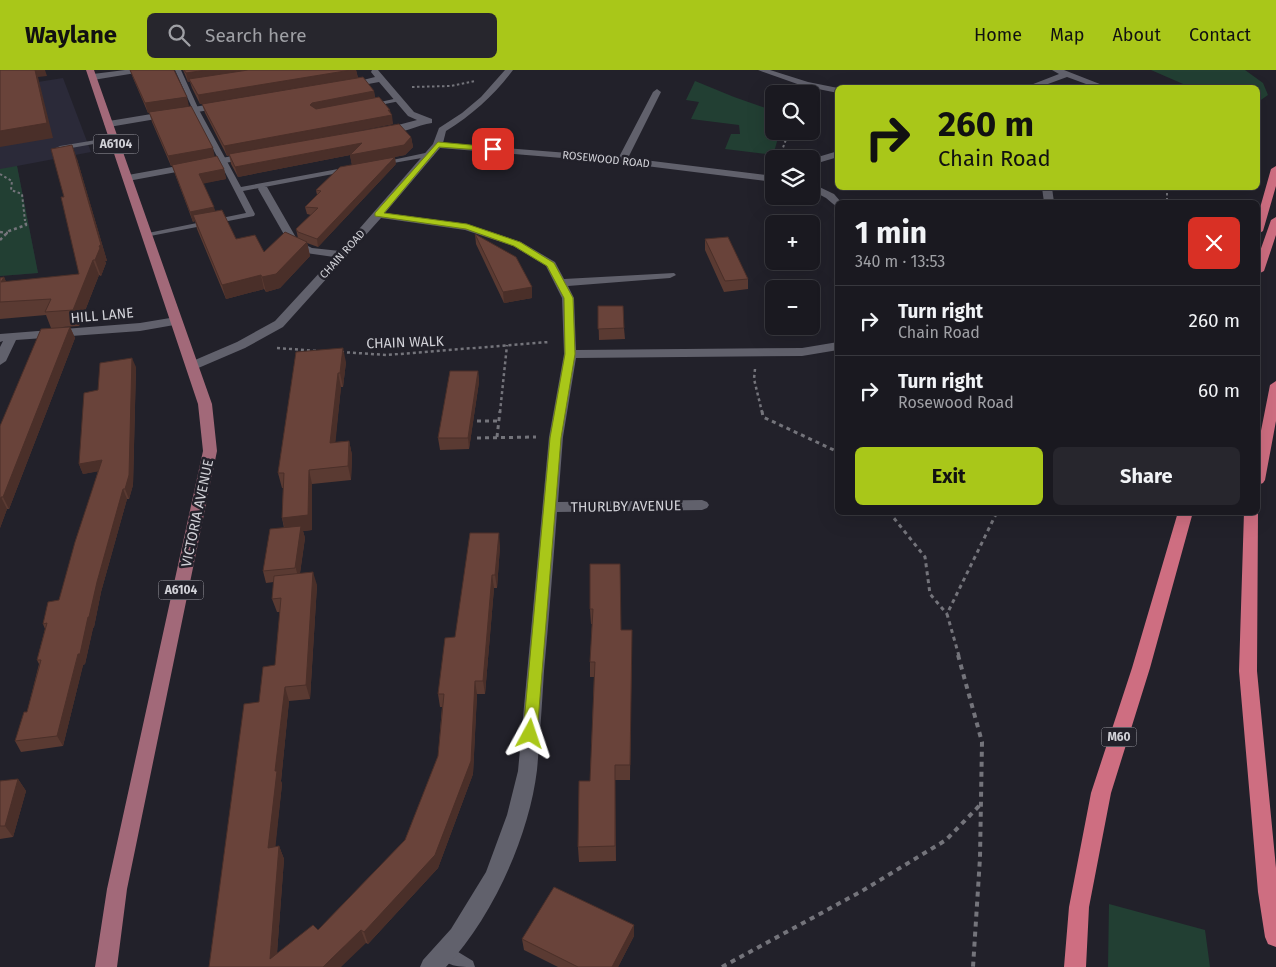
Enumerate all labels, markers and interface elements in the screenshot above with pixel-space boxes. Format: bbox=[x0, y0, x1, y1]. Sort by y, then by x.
search box bbox=[147, 13, 497, 58]
text: Waylane bbox=[25, 21, 117, 49]
icon: search bbox=[165, 21, 193, 49]
text: Search here bbox=[205, 24, 307, 47]
text: Home bbox=[974, 24, 1022, 46]
text: Map bbox=[1050, 24, 1084, 46]
text: About bbox=[1112, 24, 1161, 46]
text: Contact bbox=[1189, 24, 1251, 46]
map controls bbox=[765, 85, 820, 335]
button: search bbox=[765, 85, 820, 140]
text: 260 m bbox=[938, 103, 1034, 145]
icon: right bbox=[855, 105, 920, 170]
pin bbox=[472, 128, 514, 170]
road number: A6104 bbox=[94, 134, 138, 154]
icon: arrive bbox=[479, 135, 507, 163]
text: Chain Road bbox=[938, 145, 1051, 172]
street label: ROSEWOOD ROAD bbox=[562, 148, 650, 171]
button: layers bbox=[765, 150, 820, 205]
button: + bbox=[765, 215, 820, 270]
text: 1 min bbox=[855, 215, 927, 251]
button: close bbox=[1188, 217, 1240, 269]
street label: CHAIN ROAD bbox=[317, 227, 368, 281]
text: 340 m · 13:53 bbox=[855, 252, 945, 271]
button: − bbox=[765, 280, 820, 335]
text: Turn right bbox=[898, 300, 983, 323]
street label: HILL LANE bbox=[70, 304, 134, 327]
icon: right bbox=[855, 307, 883, 335]
text: 260 m bbox=[1189, 309, 1240, 332]
text: Chain Road bbox=[898, 323, 980, 342]
street label: CHAIN WALK bbox=[366, 333, 445, 352]
text: Turn right bbox=[898, 370, 983, 393]
icon: right bbox=[855, 377, 883, 405]
text: 60 m bbox=[1198, 379, 1240, 402]
text: Rosewood Road bbox=[898, 393, 1014, 412]
button: Exit bbox=[855, 447, 1043, 505]
button: Share bbox=[1053, 447, 1240, 505]
street label: VICTORIA AVENUE bbox=[178, 458, 217, 569]
street label: THURLBY AVENUE bbox=[571, 497, 681, 516]
road number: A6104 bbox=[158, 580, 204, 600]
position arrow bbox=[503, 707, 555, 759]
road number: M60 bbox=[1102, 728, 1136, 746]

